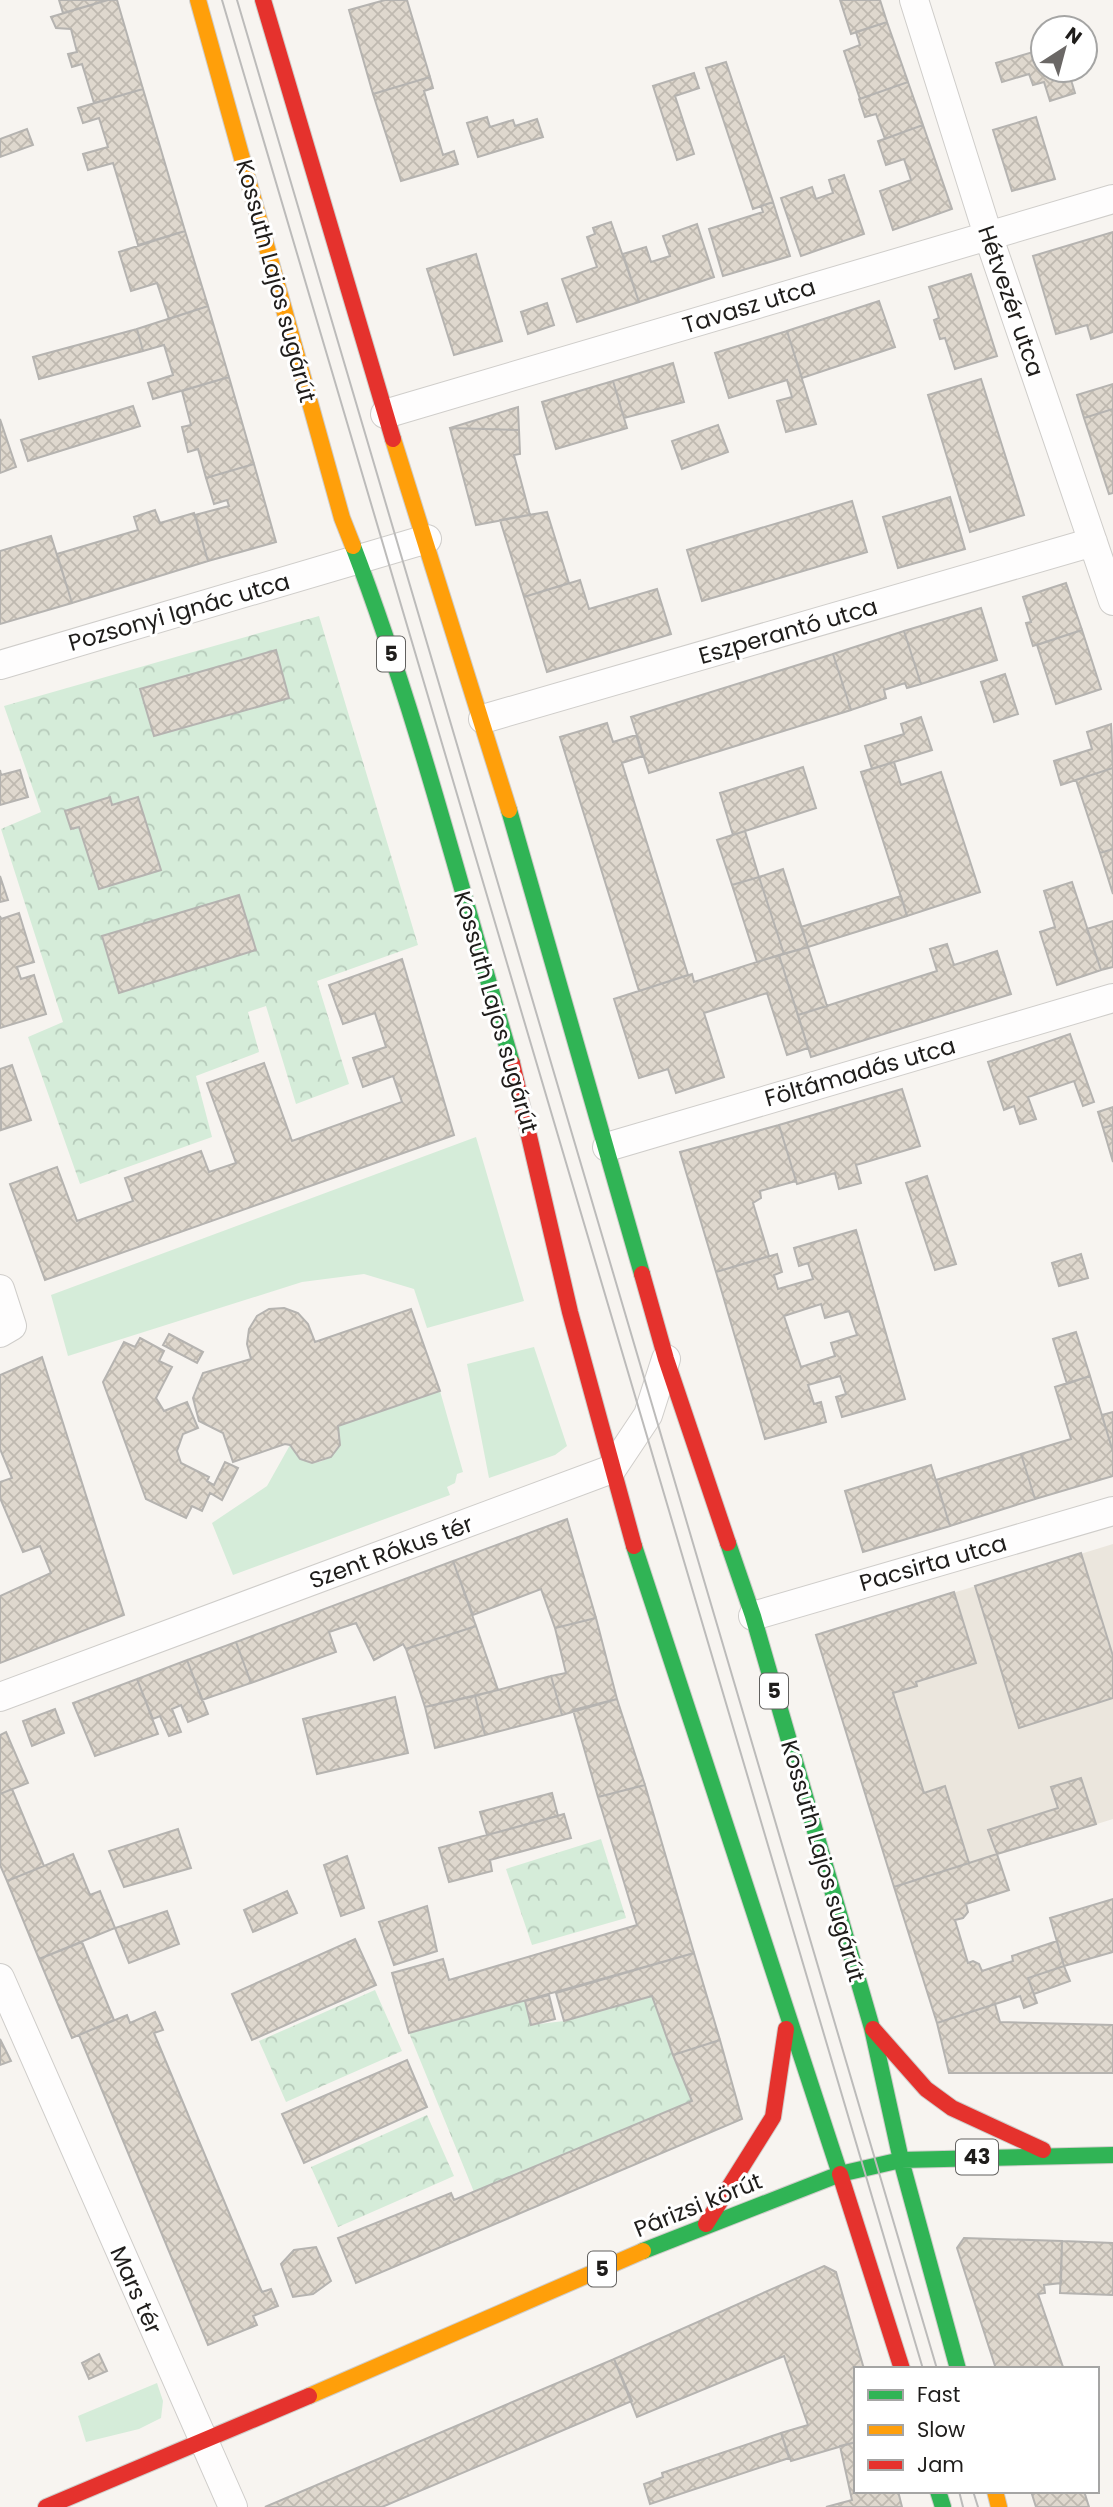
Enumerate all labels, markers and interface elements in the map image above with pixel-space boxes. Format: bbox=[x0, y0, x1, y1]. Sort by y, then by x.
north arrow bbox=[1029, 14, 1099, 84]
text: N bbox=[1060, 21, 1087, 51]
street label: Kossuth Lajos sugárút bbox=[228, 156, 324, 406]
street label: Hétvezér utca bbox=[970, 221, 1052, 381]
street label: Tavasz utca bbox=[679, 271, 819, 341]
street label: Pozsonyi Ignác utca bbox=[65, 565, 293, 659]
street label: Eszperantó utca bbox=[695, 590, 881, 672]
road number: 5 bbox=[377, 636, 405, 672]
street label: Kossuth Lajos sugárút bbox=[446, 887, 546, 1137]
street label: Föltámadás utca bbox=[761, 1029, 959, 1115]
street label: Szent Rókus tér bbox=[305, 1508, 477, 1596]
street label: Pacsirta utca bbox=[856, 1527, 1010, 1599]
road number: 5 bbox=[760, 1674, 788, 1708]
street label: Kossuth Lajos sugárút bbox=[773, 1736, 873, 1986]
road number: 43 bbox=[956, 2140, 998, 2174]
street label: Párizsi körút bbox=[629, 2165, 767, 2245]
street label: Mars tér bbox=[102, 2241, 170, 2339]
road number: 5 bbox=[588, 2252, 616, 2286]
legend bbox=[854, 2367, 1099, 2493]
text: Fast bbox=[917, 2380, 960, 2409]
text: Slow bbox=[917, 2415, 965, 2444]
text: Jam bbox=[917, 2450, 964, 2479]

